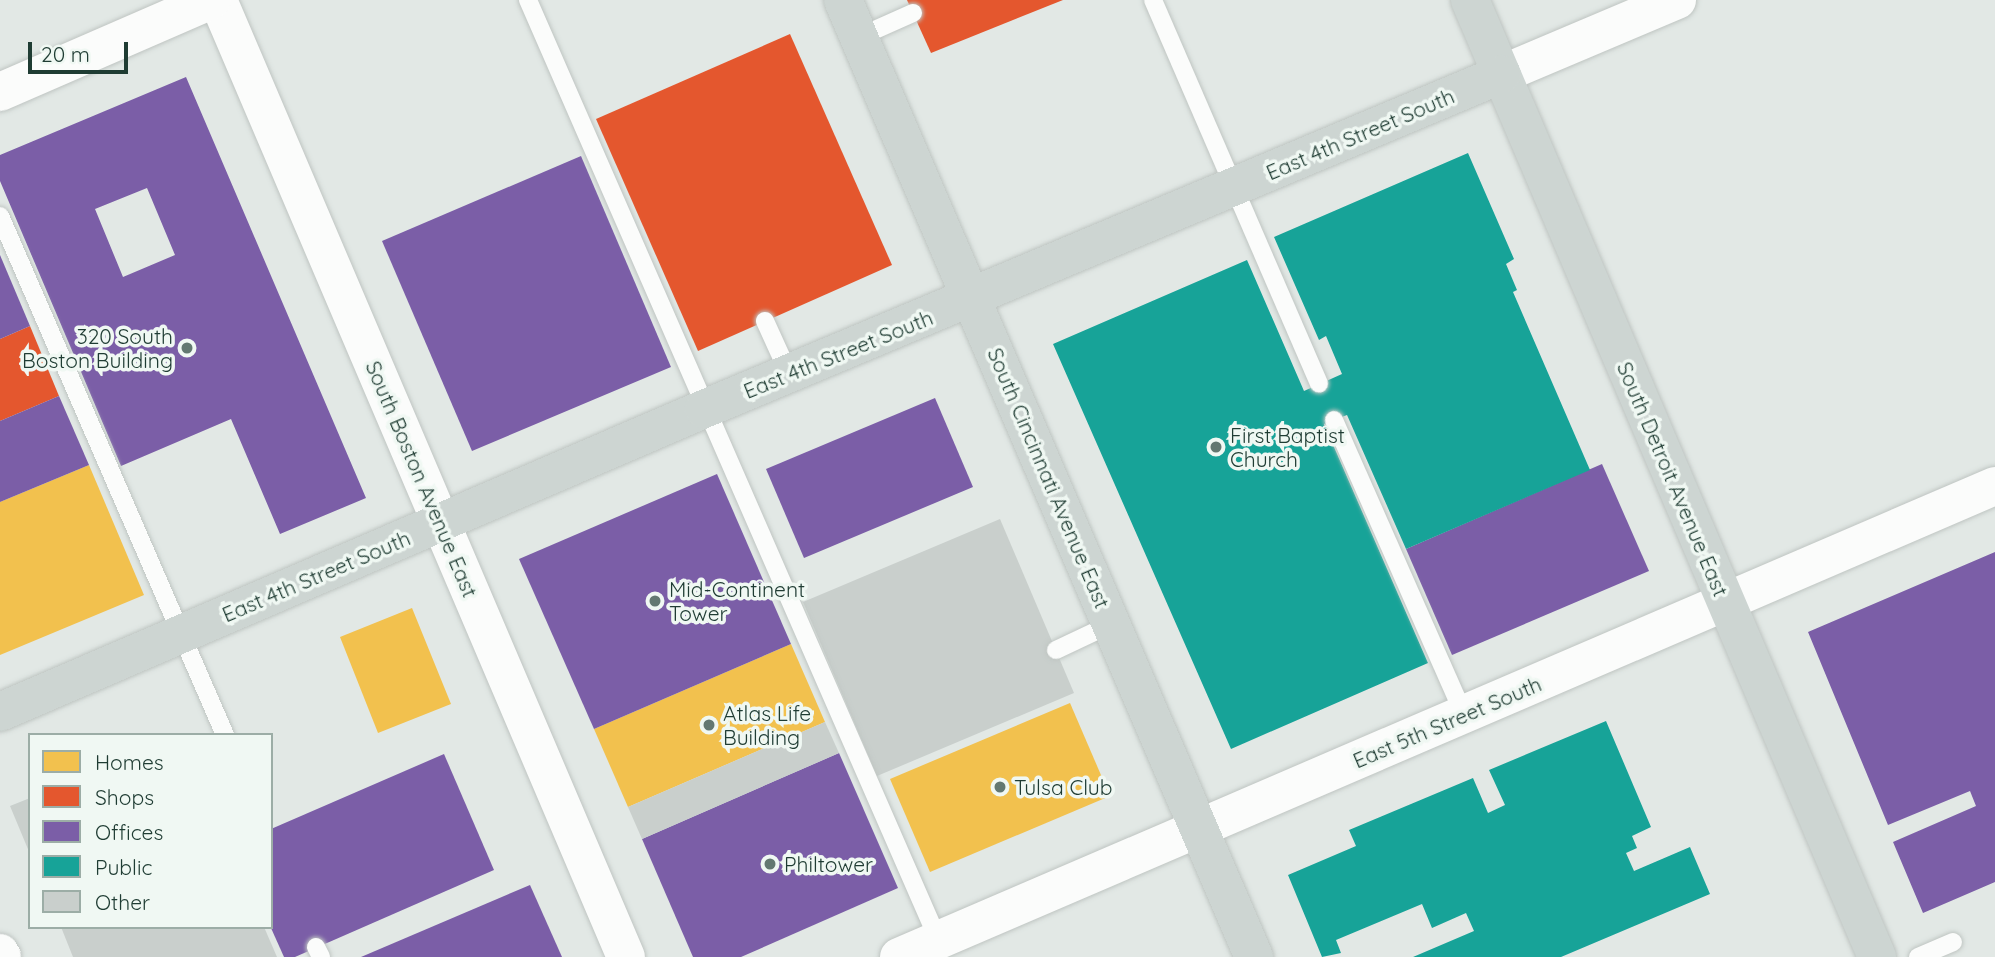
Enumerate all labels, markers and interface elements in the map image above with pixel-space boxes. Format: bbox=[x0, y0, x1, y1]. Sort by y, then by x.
scale bar bbox=[32, 28, 131, 72]
text: 20 m bbox=[41, 41, 90, 67]
street label: East 4th Street South bbox=[1262, 83, 1458, 185]
street label: East 4th Street South bbox=[740, 305, 936, 403]
place label: 320 South Boston Building bbox=[22, 323, 173, 373]
marker: 320 South Boston Building bbox=[179, 340, 195, 356]
street label: South Cincinnati Avenue East bbox=[983, 344, 1115, 612]
street label: South Boston Avenue East bbox=[361, 357, 483, 601]
street label: South Detroit Avenue East bbox=[1612, 358, 1734, 600]
place label: First Baptist Church bbox=[1230, 422, 1345, 472]
marker: First Baptist Church bbox=[1208, 439, 1224, 455]
street label: East 4th Street South bbox=[218, 525, 414, 627]
place label: Mid-Continent Tower bbox=[669, 576, 805, 626]
marker: Mid-Continent Tower bbox=[647, 593, 663, 609]
street label: East 5th Street South bbox=[1349, 671, 1545, 773]
place label: Atlas Life Building bbox=[723, 700, 811, 750]
marker: Atlas Life Building bbox=[701, 717, 717, 733]
legend bbox=[28, 733, 273, 929]
text: Homes bbox=[95, 749, 164, 775]
place label: Tulsa Club bbox=[1014, 774, 1113, 800]
marker: Tulsa Club bbox=[992, 779, 1008, 795]
text: Shops bbox=[95, 784, 154, 810]
text: Offices bbox=[95, 819, 163, 845]
place label: Philtower bbox=[784, 851, 873, 877]
text: Public bbox=[95, 854, 152, 880]
marker: Philtower bbox=[762, 856, 778, 872]
text: Other bbox=[95, 889, 150, 915]

